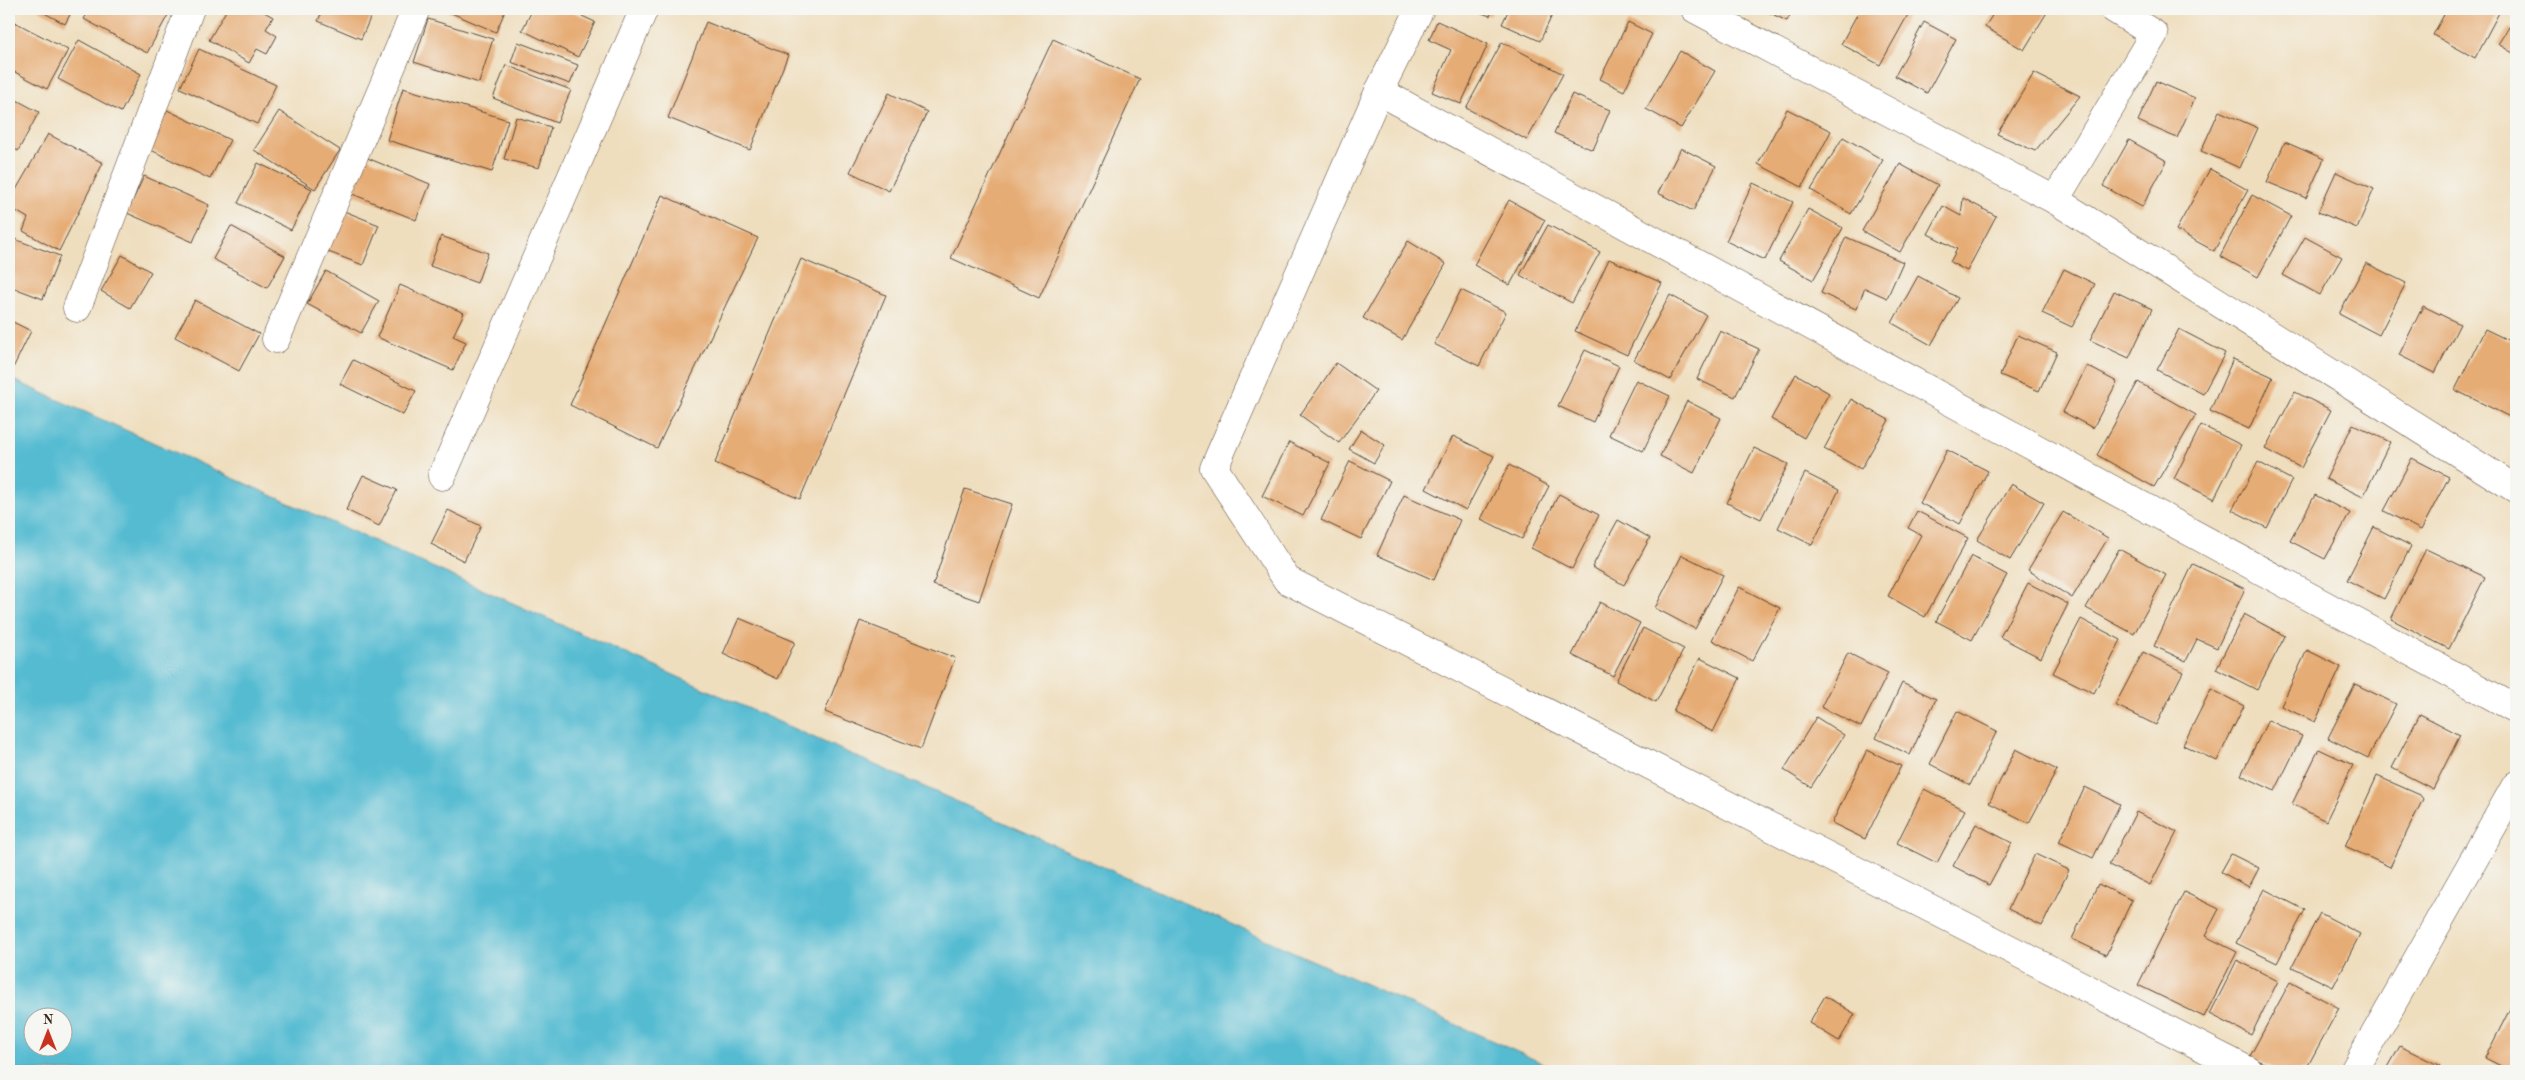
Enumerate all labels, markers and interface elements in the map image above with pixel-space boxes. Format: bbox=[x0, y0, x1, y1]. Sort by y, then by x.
north arrow bbox=[22, 1008, 72, 1058]
text: N bbox=[43, 1013, 54, 1027]

